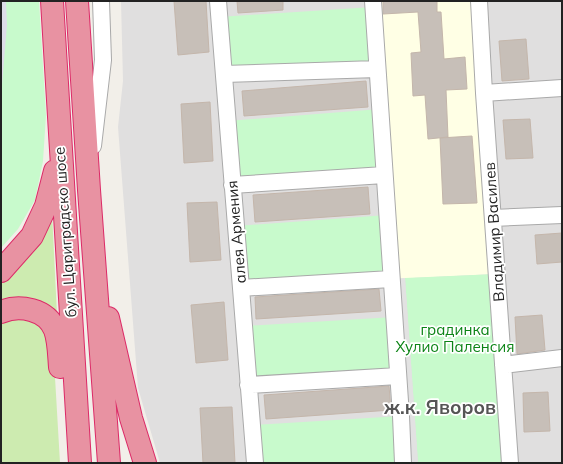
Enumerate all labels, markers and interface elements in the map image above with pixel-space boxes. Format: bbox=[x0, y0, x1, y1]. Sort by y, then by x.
street label: бул. Цариградско шосе bbox=[50, 146, 80, 318]
street label: Владимир Василев bbox=[480, 162, 508, 302]
street label: алея Армения bbox=[222, 180, 250, 284]
park label: градинка Хулио Паленсия bbox=[396, 320, 514, 356]
district label: ж.к. Яворов bbox=[383, 395, 496, 419]

